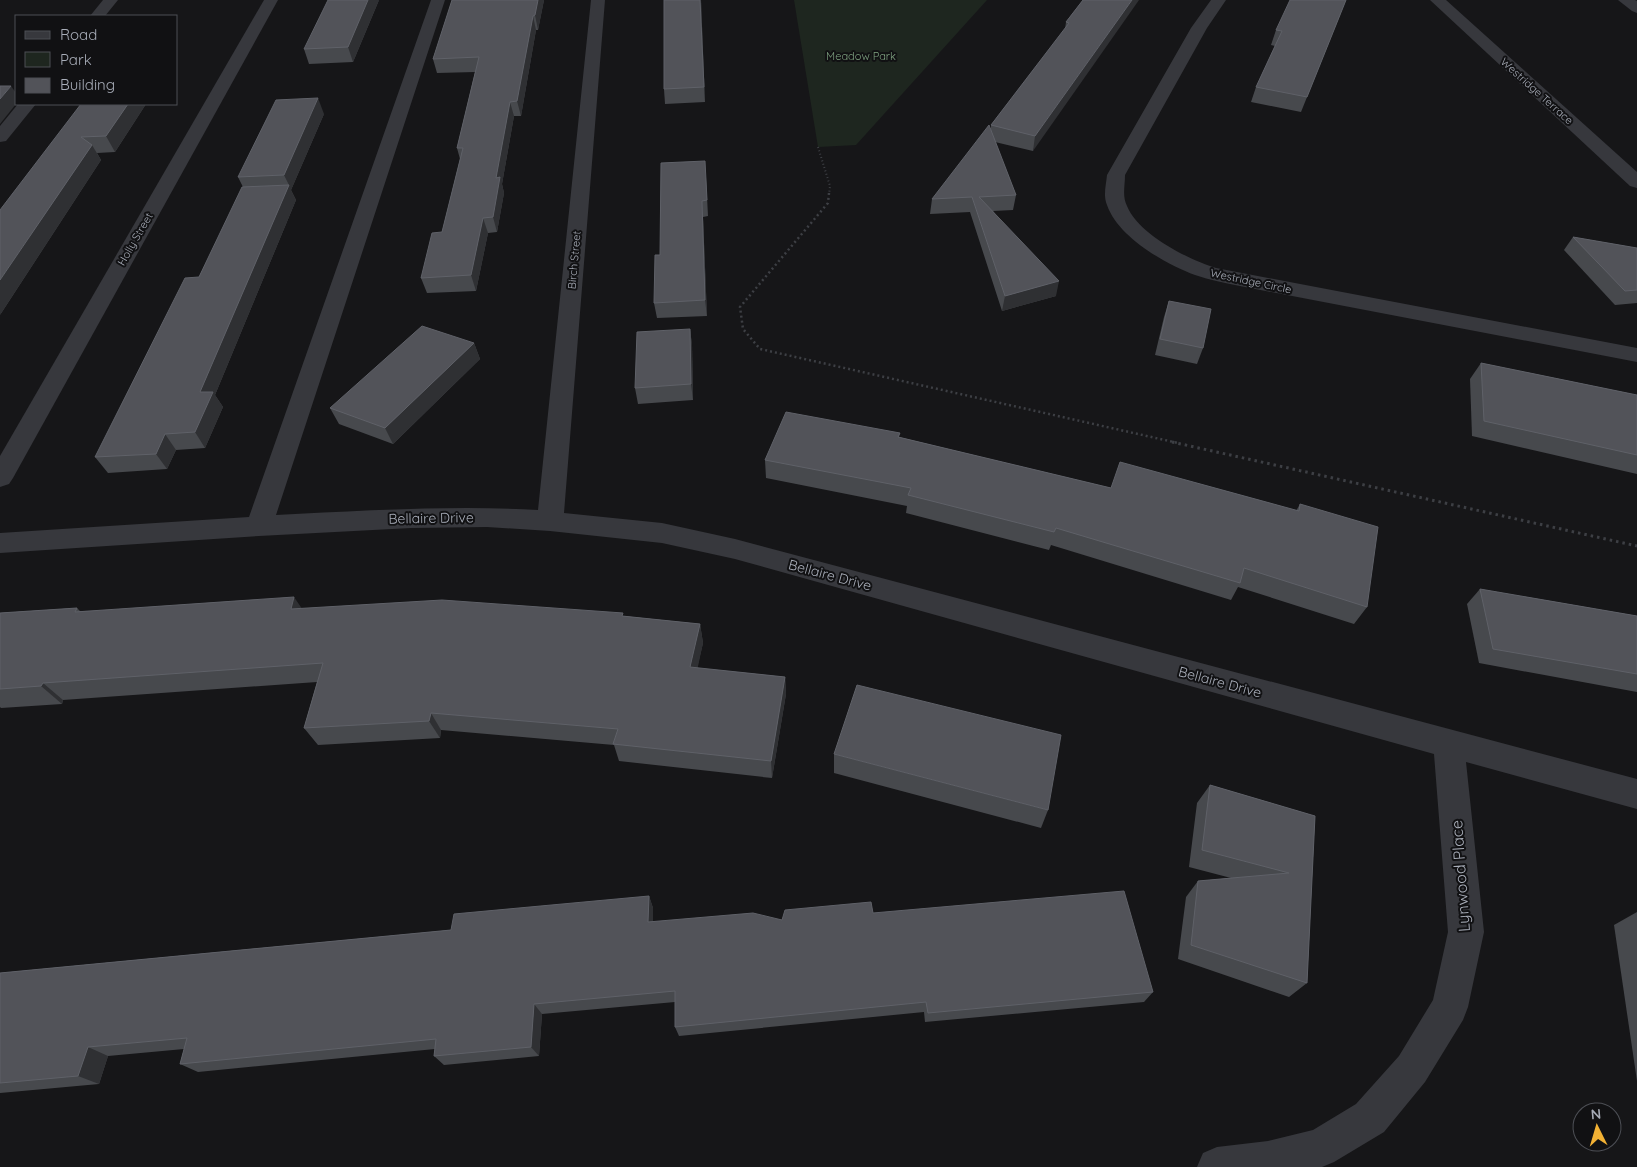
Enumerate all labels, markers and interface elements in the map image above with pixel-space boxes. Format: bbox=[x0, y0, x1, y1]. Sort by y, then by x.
legend bbox=[15, 15, 178, 105]
text: Road bbox=[60, 25, 97, 44]
park label: Meadow Park bbox=[826, 49, 896, 63]
text: Park bbox=[60, 50, 92, 69]
street label: Westridge Terrace bbox=[1498, 55, 1576, 127]
text: Building bbox=[60, 75, 115, 94]
street label: Holly Street bbox=[114, 210, 156, 268]
street label: Birch Street bbox=[564, 230, 584, 290]
street label: Westridge Circle bbox=[1209, 266, 1293, 296]
street label: Bellaire Drive bbox=[388, 508, 474, 528]
street label: Bellaire Drive bbox=[786, 555, 874, 595]
street label: Bellaire Drive bbox=[1176, 662, 1264, 702]
street label: Lynwood Place bbox=[1446, 819, 1474, 933]
north arrow bbox=[1572, 1102, 1622, 1152]
text: N bbox=[1590, 1105, 1602, 1123]

